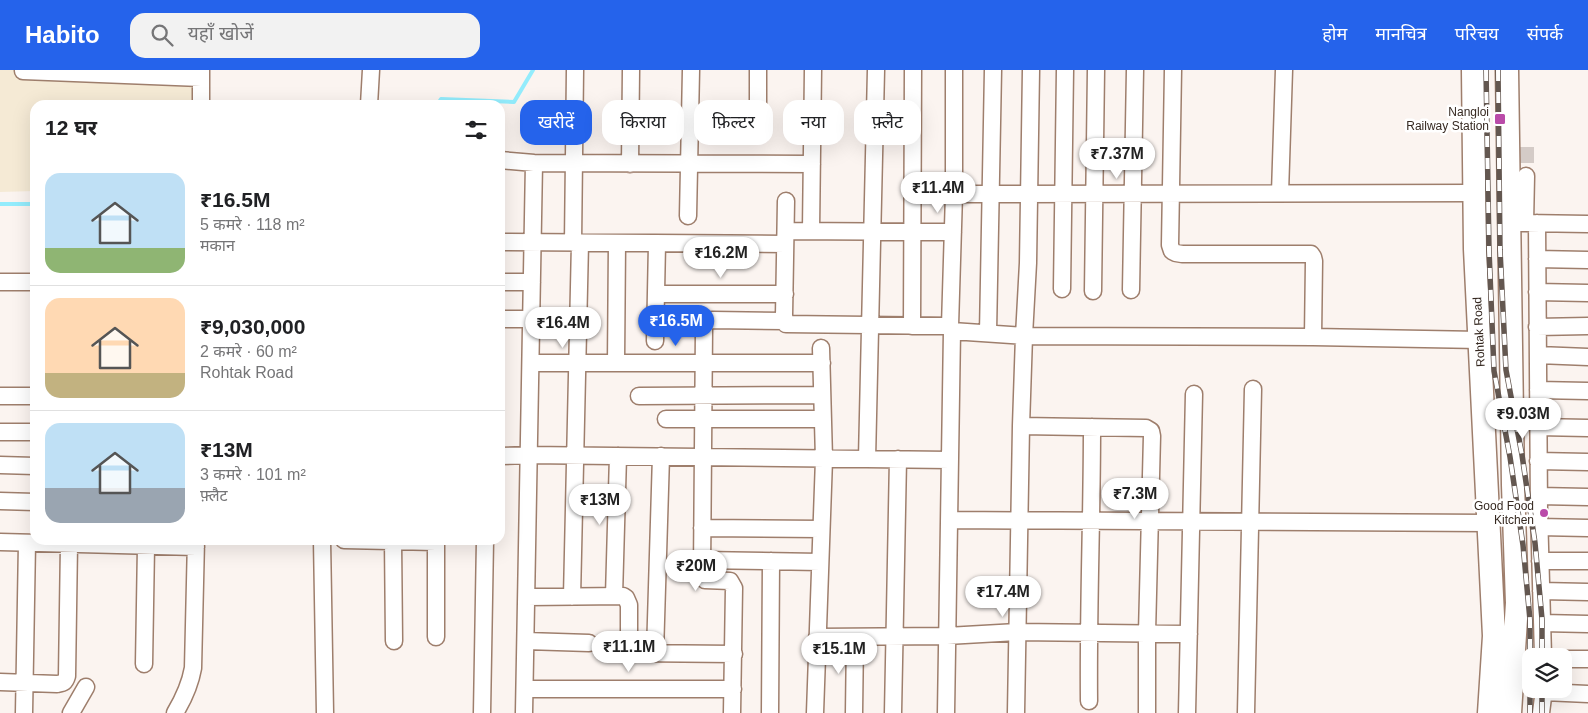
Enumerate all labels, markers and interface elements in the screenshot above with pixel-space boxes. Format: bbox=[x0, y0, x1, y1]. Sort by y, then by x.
search box bbox=[130, 13, 480, 58]
text: Habito bbox=[25, 21, 100, 48]
icon: search bbox=[148, 21, 176, 49]
text: यहाँ खोजें bbox=[188, 23, 254, 44]
text: होम bbox=[1322, 24, 1347, 44]
text: मानचित्र bbox=[1375, 24, 1427, 44]
text: परिचय bbox=[1455, 24, 1499, 44]
text: संपर्क bbox=[1527, 24, 1563, 44]
chip: खरीदें bbox=[520, 100, 592, 145]
chip: किराया bbox=[602, 100, 684, 145]
chip: फ़िल्टर bbox=[694, 100, 773, 145]
chip: नया bbox=[783, 100, 844, 145]
chip: फ़्लैट bbox=[854, 100, 921, 145]
place label: Nangloi Railway Station bbox=[1406, 105, 1489, 133]
marker: Nangloi Railway Station bbox=[1493, 112, 1507, 126]
text: 12 घर bbox=[45, 116, 97, 139]
icon: filters bbox=[462, 116, 490, 144]
pin: ₹7.37M bbox=[1076, 138, 1158, 180]
text: ₹7.37M bbox=[1090, 145, 1144, 162]
pin: ₹11.4M bbox=[897, 172, 979, 214]
text: ₹11.4M bbox=[912, 179, 964, 196]
text: ₹16.5M bbox=[200, 188, 270, 211]
icon: home bbox=[85, 193, 145, 253]
text: 5 कमरे · 118 m² bbox=[200, 216, 305, 233]
pin: ₹16.2M bbox=[680, 236, 762, 279]
text: मकान bbox=[200, 237, 235, 254]
text: ₹16.2M bbox=[694, 244, 748, 261]
street label: Rohtak Road bbox=[1470, 297, 1488, 367]
pin: ₹16.5M bbox=[635, 304, 717, 347]
pin: ₹16.4M bbox=[522, 306, 604, 349]
text: ₹16.5M bbox=[649, 312, 703, 329]
text: ₹16.4M bbox=[536, 314, 590, 331]
text: ₹9,030,000 bbox=[200, 315, 305, 338]
icon: home bbox=[85, 318, 145, 378]
text: 2 कमरे · 60 m² bbox=[200, 343, 297, 360]
text: Rohtak Road bbox=[200, 364, 293, 381]
pin: ₹9.03M bbox=[1482, 398, 1564, 440]
text: ₹9.03M bbox=[1496, 405, 1550, 422]
text: ₹13M bbox=[200, 438, 253, 461]
icon: home bbox=[85, 443, 145, 503]
text: 3 कमरे · 101 m² bbox=[200, 466, 306, 483]
pin: ₹7.3M bbox=[1100, 478, 1170, 520]
pin: ₹13M bbox=[570, 484, 630, 526]
text: ₹7.3M bbox=[1113, 485, 1157, 502]
text: फ़्लैट bbox=[200, 487, 228, 504]
text: ₹13M bbox=[580, 491, 620, 508]
place label: Good Food Kitchen bbox=[1474, 499, 1534, 527]
marker: Good Food Kitchen bbox=[1538, 507, 1550, 519]
pin: ₹20M bbox=[666, 550, 726, 592]
text: ₹20M bbox=[676, 557, 716, 574]
pin: ₹17.4M bbox=[962, 576, 1044, 618]
text: ₹17.4M bbox=[976, 583, 1030, 600]
pin: ₹11.1M bbox=[588, 630, 670, 673]
pin: ₹15.1M bbox=[798, 632, 880, 675]
text: ₹11.1M bbox=[603, 638, 655, 655]
text: ₹15.1M bbox=[812, 640, 866, 657]
map controls bbox=[1522, 648, 1572, 698]
button: layers bbox=[1522, 648, 1572, 698]

